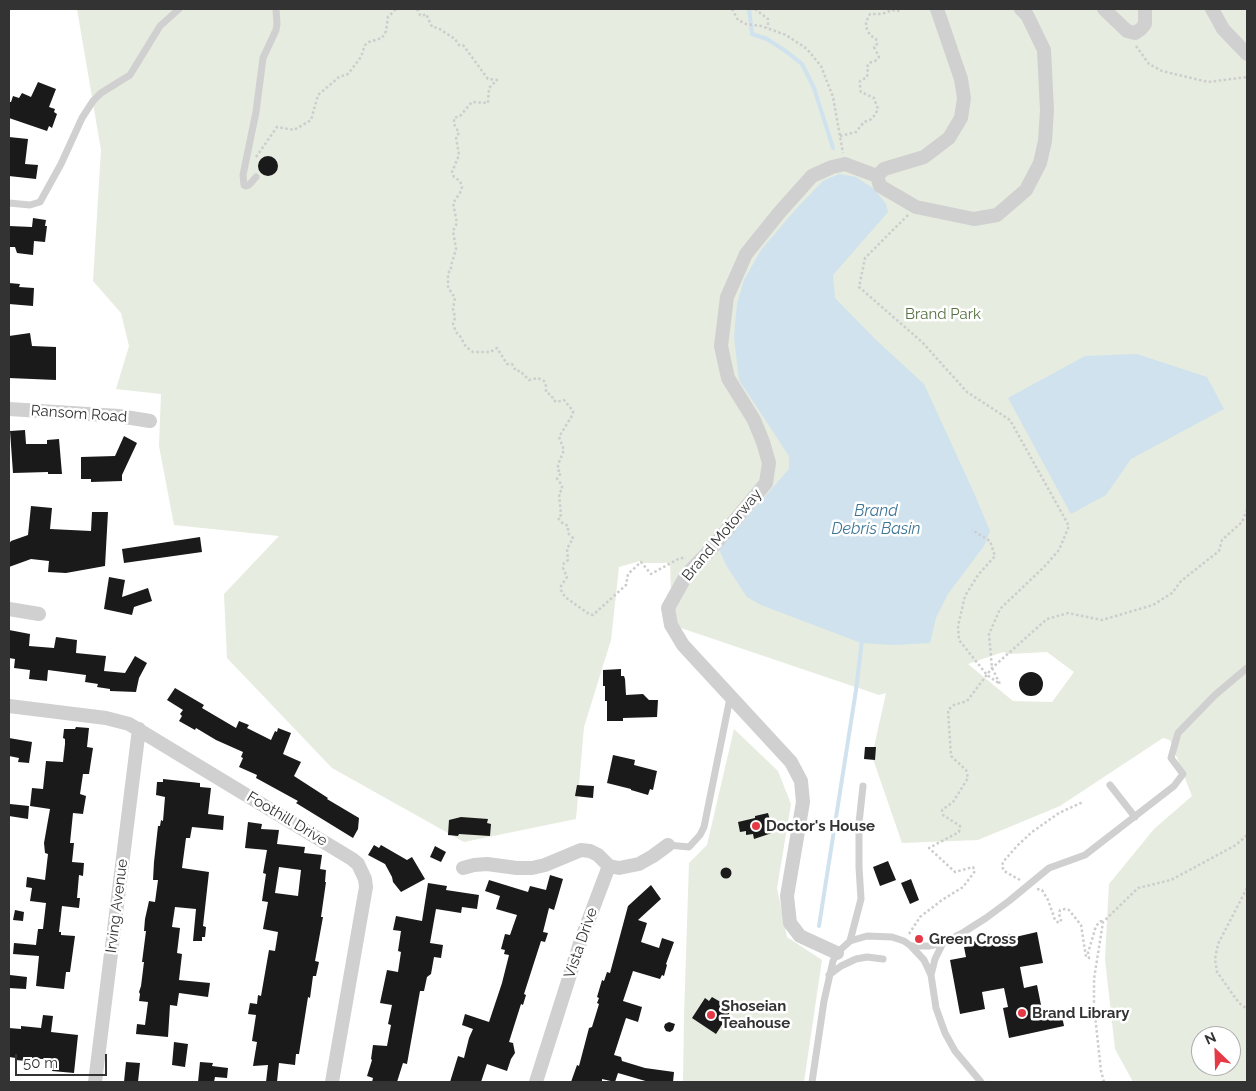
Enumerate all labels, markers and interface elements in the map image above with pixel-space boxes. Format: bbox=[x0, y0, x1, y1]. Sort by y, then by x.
park label: Brand Park bbox=[905, 305, 981, 323]
street label: Ransom Road bbox=[30, 402, 128, 426]
street label: Brand Motorway bbox=[678, 485, 766, 585]
water label: Brand Debris Basin bbox=[831, 501, 921, 539]
street label: Foothill Drive bbox=[243, 788, 331, 850]
place label: Doctor's House bbox=[766, 817, 875, 835]
marker: Doctor's House bbox=[750, 820, 762, 832]
street label: Irving Avenue bbox=[102, 858, 132, 954]
street label: Vista Drive bbox=[561, 905, 601, 981]
place label: Green Cross bbox=[929, 930, 1016, 948]
marker: Green Cross bbox=[913, 933, 925, 945]
place label: Shoseian Teahouse bbox=[721, 997, 790, 1032]
place label: Brand Library bbox=[1032, 1004, 1129, 1022]
marker: Brand Library bbox=[1016, 1007, 1028, 1019]
marker: Shoseian Teahouse bbox=[705, 1009, 717, 1021]
north arrow bbox=[1191, 1026, 1241, 1076]
text: N bbox=[1202, 1029, 1218, 1048]
scale bar bbox=[18, 1044, 110, 1076]
text: 50 m bbox=[23, 1054, 58, 1072]

